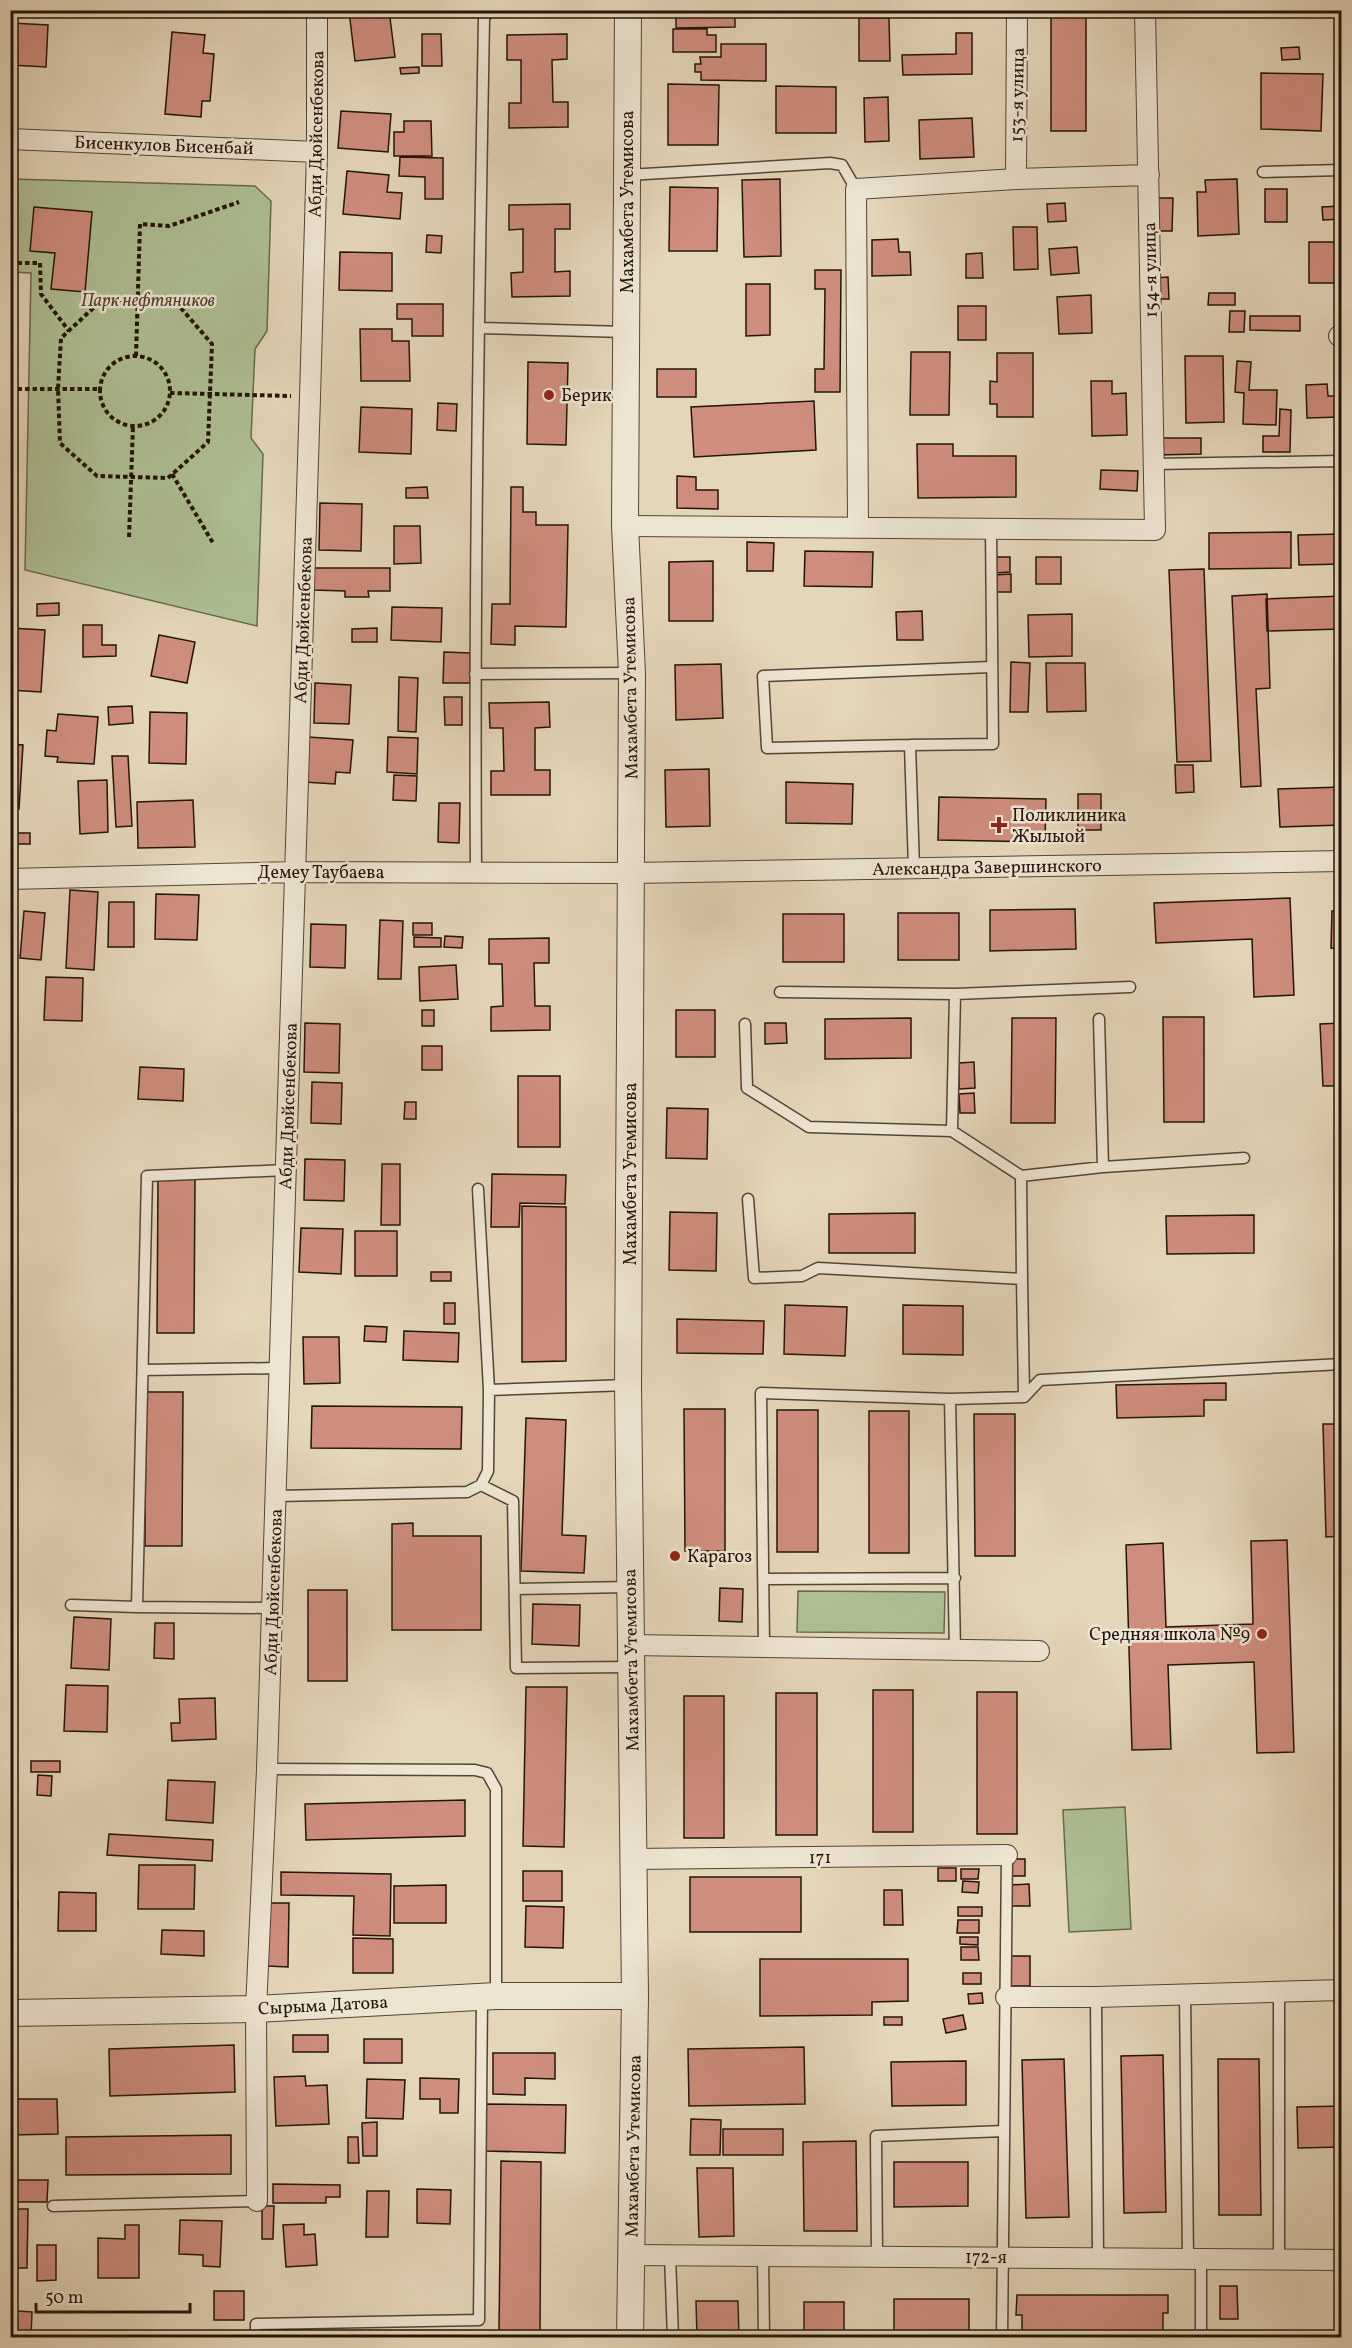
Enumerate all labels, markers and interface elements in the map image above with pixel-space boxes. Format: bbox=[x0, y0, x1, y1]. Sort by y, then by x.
street label: 153-я улица bbox=[1005, 47, 1032, 143]
street label: Абди Дюйсенбекова bbox=[304, 50, 331, 218]
street label: Махамбета Утемисова bbox=[616, 111, 641, 293]
street label: Бисенкулов Бисенбай bbox=[74, 131, 254, 162]
street label: 154-я улица bbox=[1138, 222, 1165, 318]
park label: Парк нефтяников bbox=[81, 289, 215, 314]
place label: Берик bbox=[561, 384, 612, 409]
marker: Берик bbox=[542, 388, 556, 402]
street label: Абди Дюйсенбекова bbox=[289, 536, 320, 704]
street label: Махамбета Утемисова bbox=[617, 596, 646, 780]
place label: Поликлиника Жылыой bbox=[1012, 804, 1127, 850]
marker: Поликлиника Жылыой bbox=[990, 816, 1008, 834]
street label: Александра Завершинского bbox=[872, 854, 1102, 883]
street label: Демеу Таубаева bbox=[258, 861, 384, 886]
street label: Абди Дюйсенбекова bbox=[274, 1022, 305, 1190]
street label: Махамбета Утемисова bbox=[619, 1083, 644, 1265]
street label: Абди Дюйсенбекова bbox=[259, 1508, 290, 1676]
place label: Карагоз bbox=[687, 1545, 752, 1570]
marker: Карагоз bbox=[668, 1549, 682, 1563]
street label: Махамбета Утемисова bbox=[618, 1568, 647, 1752]
place label: Средняя школа №9 bbox=[1089, 1623, 1250, 1648]
marker: Средняя школа №9 bbox=[1255, 1627, 1269, 1641]
street label: 171 bbox=[808, 1846, 832, 1871]
street label: Сырыма Датова bbox=[257, 1991, 389, 2022]
street label: Махамбета Утемисова bbox=[620, 2054, 649, 2238]
street label: 172-я bbox=[965, 2246, 1007, 2271]
scale bar bbox=[36, 2276, 190, 2314]
text: 50 m bbox=[45, 2286, 84, 2311]

